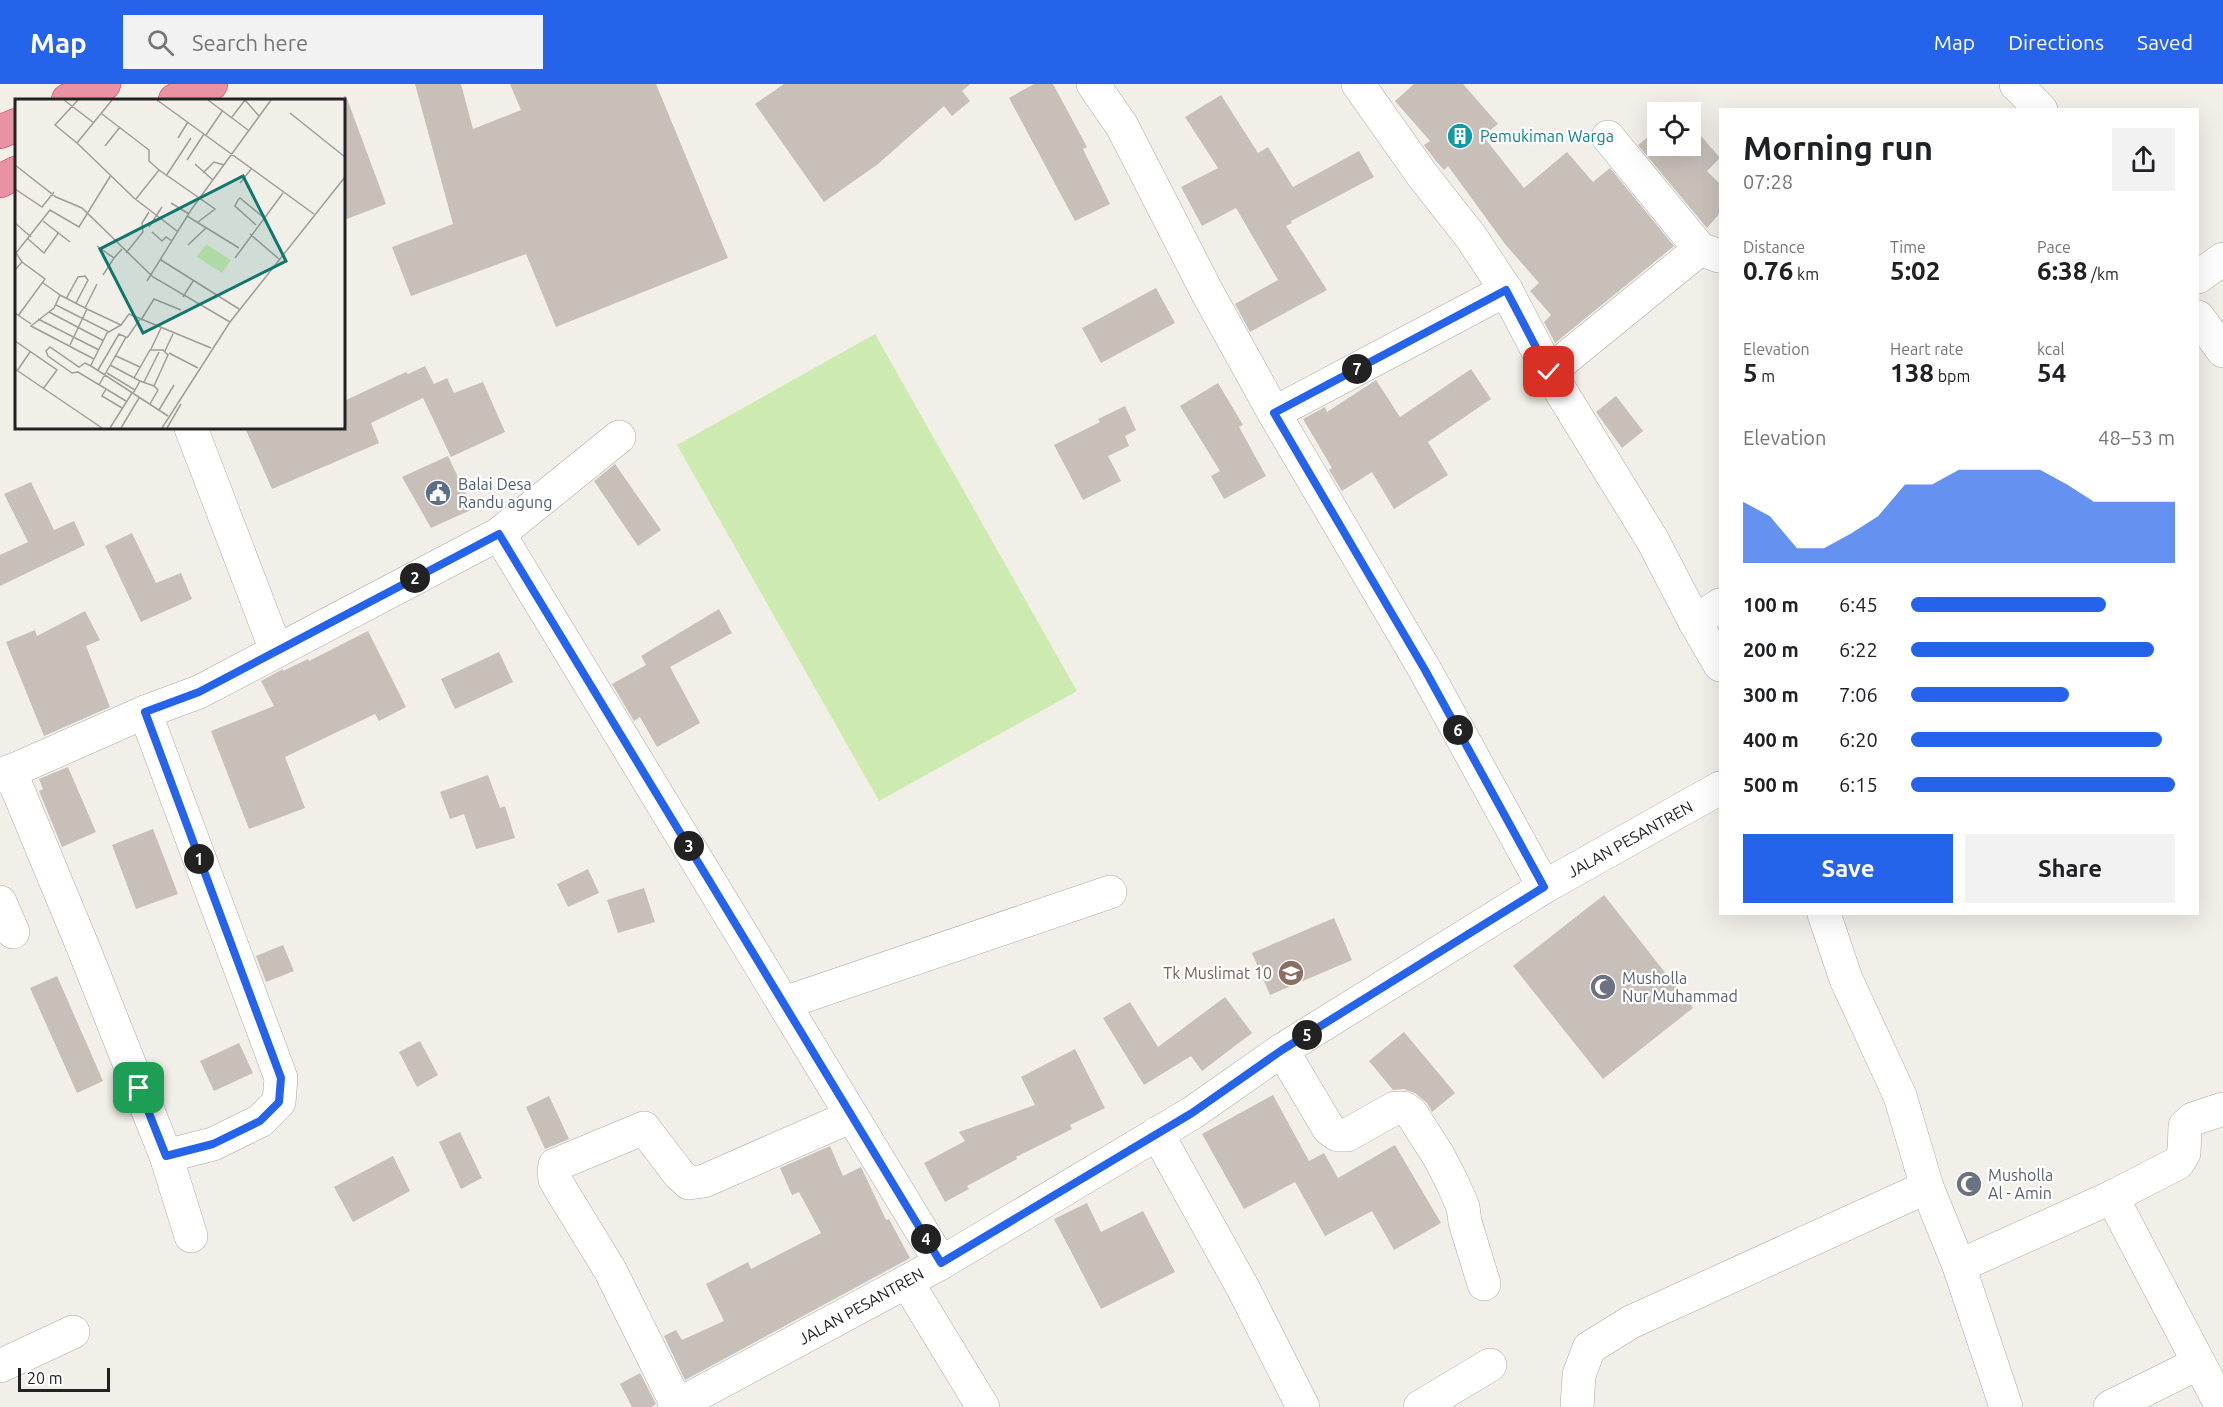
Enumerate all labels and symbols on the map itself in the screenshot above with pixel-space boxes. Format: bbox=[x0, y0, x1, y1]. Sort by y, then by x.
inset map bbox=[15, 99, 345, 429]
building icon: Pemukiman Warga bbox=[1445, 121, 1475, 151]
place label: Pemukiman Warga bbox=[1480, 127, 1614, 145]
pin bbox=[1523, 346, 1574, 397]
pin: 7 bbox=[1342, 354, 1372, 384]
place label: Balai Desa Randu agung bbox=[458, 475, 552, 511]
public building icon: Balai Desa Randu agung bbox=[423, 478, 453, 508]
pin: 2 bbox=[400, 563, 430, 593]
pin: 6 bbox=[1443, 715, 1473, 745]
street label: JALAN PESANTREN bbox=[1564, 797, 1696, 881]
pin: 3 bbox=[674, 831, 704, 861]
pin: 1 bbox=[184, 844, 214, 874]
school or university icon: Tk Muslimat 10 bbox=[1276, 958, 1306, 988]
place label: Tk Muslimat 10 bbox=[1163, 964, 1272, 982]
place label: Musholla Nur Muhammad bbox=[1622, 969, 1738, 1005]
mosque icon: Musholla Nur Muhammad bbox=[1588, 972, 1618, 1002]
pin: 5 bbox=[1292, 1020, 1322, 1050]
pin bbox=[113, 1062, 164, 1113]
place label: Musholla Al - Amin bbox=[1988, 1166, 2053, 1202]
mosque icon: Musholla Al - Amin bbox=[1954, 1169, 1984, 1199]
pin: 4 bbox=[911, 1224, 941, 1254]
street label: JALAN PESANTREN bbox=[795, 1264, 927, 1348]
scale bar bbox=[18, 1365, 110, 1392]

